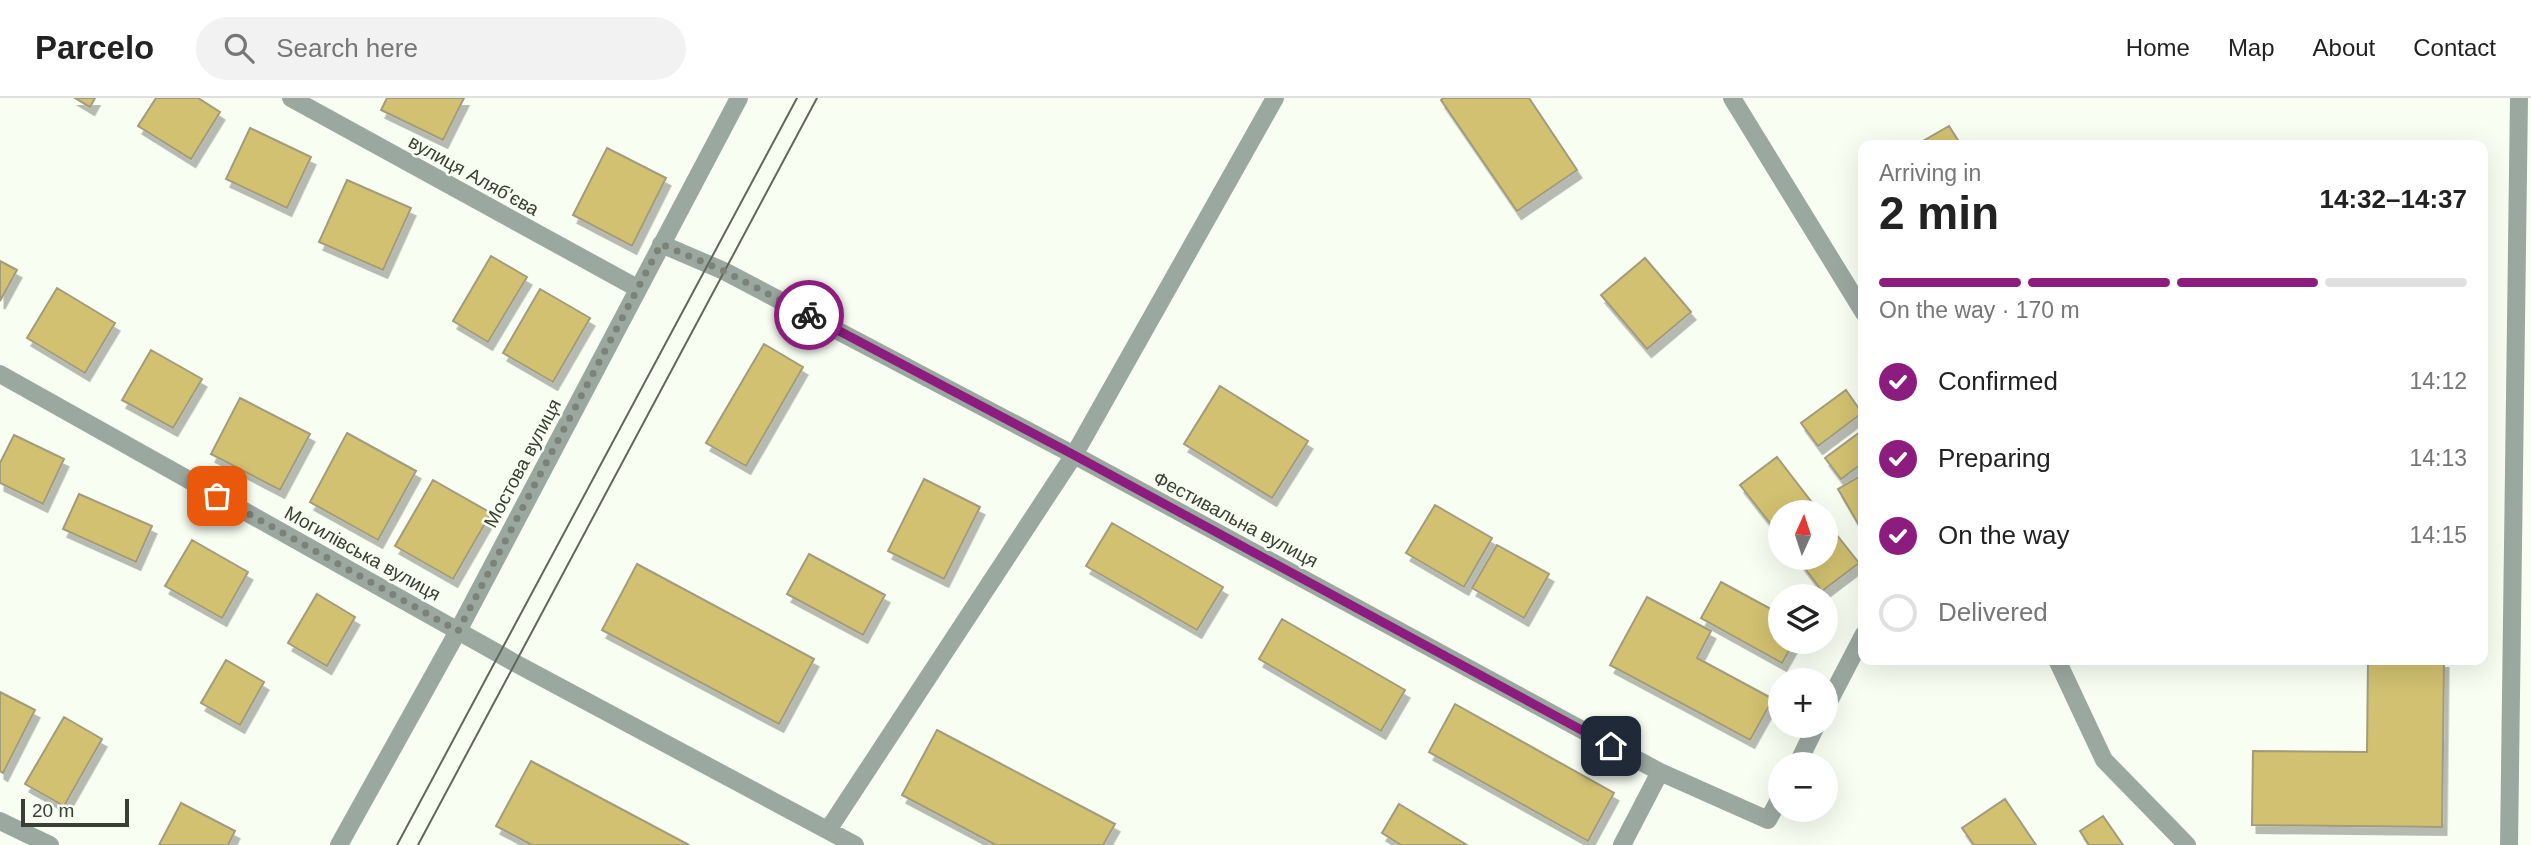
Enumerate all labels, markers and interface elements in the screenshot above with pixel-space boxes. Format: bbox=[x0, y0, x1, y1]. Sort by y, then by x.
search box bbox=[196, 17, 686, 80]
text: Parcelo bbox=[35, 29, 154, 66]
icon: search bbox=[220, 29, 258, 67]
text: Search here bbox=[276, 33, 418, 63]
text: Home bbox=[2126, 34, 2190, 61]
text: Map bbox=[2228, 34, 2275, 61]
text: About bbox=[2313, 34, 2375, 61]
text: Contact bbox=[2413, 34, 2496, 61]
street label: вулиця Аляб'єва bbox=[405, 131, 543, 220]
text: Arriving in bbox=[1879, 160, 1981, 186]
text: 14:32–14:37 bbox=[2320, 184, 2467, 214]
text: 2 min bbox=[1879, 187, 1999, 239]
courier bbox=[774, 280, 844, 350]
icon: bike bbox=[790, 296, 828, 334]
text: On the way · 170 m bbox=[1879, 297, 2080, 323]
icon: check bbox=[1879, 363, 1917, 401]
text: Confirmed bbox=[1938, 366, 2058, 396]
text: 14:12 bbox=[2409, 368, 2467, 394]
street label: Мостова вулиця bbox=[480, 395, 565, 531]
icon: check bbox=[1879, 440, 1917, 478]
text: Preparing bbox=[1938, 443, 2051, 473]
text: 14:13 bbox=[2409, 445, 2467, 471]
pin bbox=[187, 466, 247, 526]
street label: Фестивальна вулиця bbox=[1150, 467, 1322, 572]
icon: bag bbox=[198, 477, 236, 515]
north arrow bbox=[1768, 500, 1838, 570]
map controls bbox=[1768, 500, 1838, 822]
street label: Могилівська вулиця bbox=[281, 502, 444, 605]
icon: check bbox=[1879, 517, 1917, 555]
text: On the way bbox=[1938, 520, 2070, 550]
text: 14:15 bbox=[2409, 522, 2467, 548]
button: layers bbox=[1768, 584, 1838, 654]
text: Delivered bbox=[1938, 597, 2048, 627]
button: + bbox=[1768, 668, 1838, 738]
pin bbox=[1581, 716, 1641, 776]
icon: home bbox=[1592, 727, 1630, 765]
button: − bbox=[1768, 752, 1838, 822]
scale bar bbox=[21, 796, 130, 828]
text: 20 m bbox=[32, 800, 74, 821]

